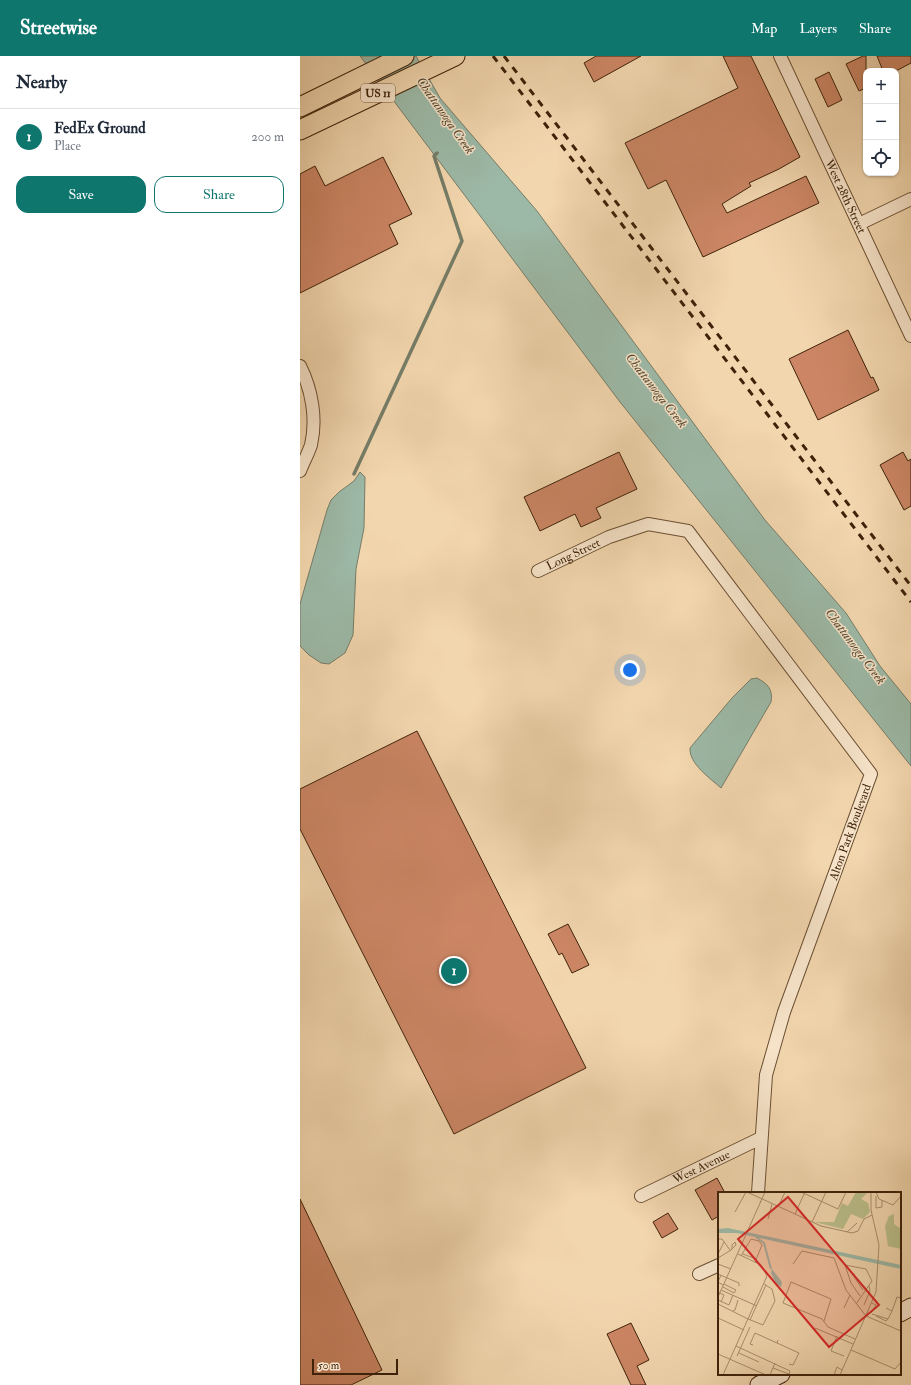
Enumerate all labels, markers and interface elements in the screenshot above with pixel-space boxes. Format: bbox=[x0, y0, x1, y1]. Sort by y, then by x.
text: Streetwise bbox=[20, 16, 97, 40]
text: Map bbox=[751, 20, 777, 37]
text: Layers bbox=[799, 20, 837, 37]
text: Share bbox=[859, 20, 891, 37]
map controls bbox=[863, 68, 899, 176]
button: + bbox=[863, 68, 899, 104]
text: Nearby bbox=[16, 72, 67, 93]
water label: Chattanooga Creek bbox=[413, 74, 478, 157]
road number: US 11 bbox=[361, 84, 395, 102]
button: − bbox=[863, 104, 899, 140]
text: FedEx Ground bbox=[54, 119, 146, 138]
text: 1 bbox=[27, 129, 31, 145]
text: 200 m bbox=[251, 129, 284, 145]
text: Place bbox=[54, 138, 81, 154]
button: locate bbox=[863, 140, 899, 176]
street label: West 28th Street bbox=[821, 156, 869, 236]
button: Save bbox=[16, 176, 146, 213]
button: Share bbox=[154, 176, 284, 213]
water label: Chattanooga Creek bbox=[622, 350, 690, 431]
street label: Long Street bbox=[544, 535, 603, 574]
water label: Chattanooga Creek bbox=[822, 606, 889, 688]
your location bbox=[620, 660, 640, 680]
street label: Alton Park Boulevard bbox=[826, 782, 875, 883]
pin: 1 bbox=[441, 956, 467, 986]
street label: West Avenue bbox=[670, 1147, 732, 1188]
inset map bbox=[718, 1192, 901, 1375]
scale bar bbox=[312, 1357, 398, 1376]
text: 50 m bbox=[318, 1359, 339, 1372]

